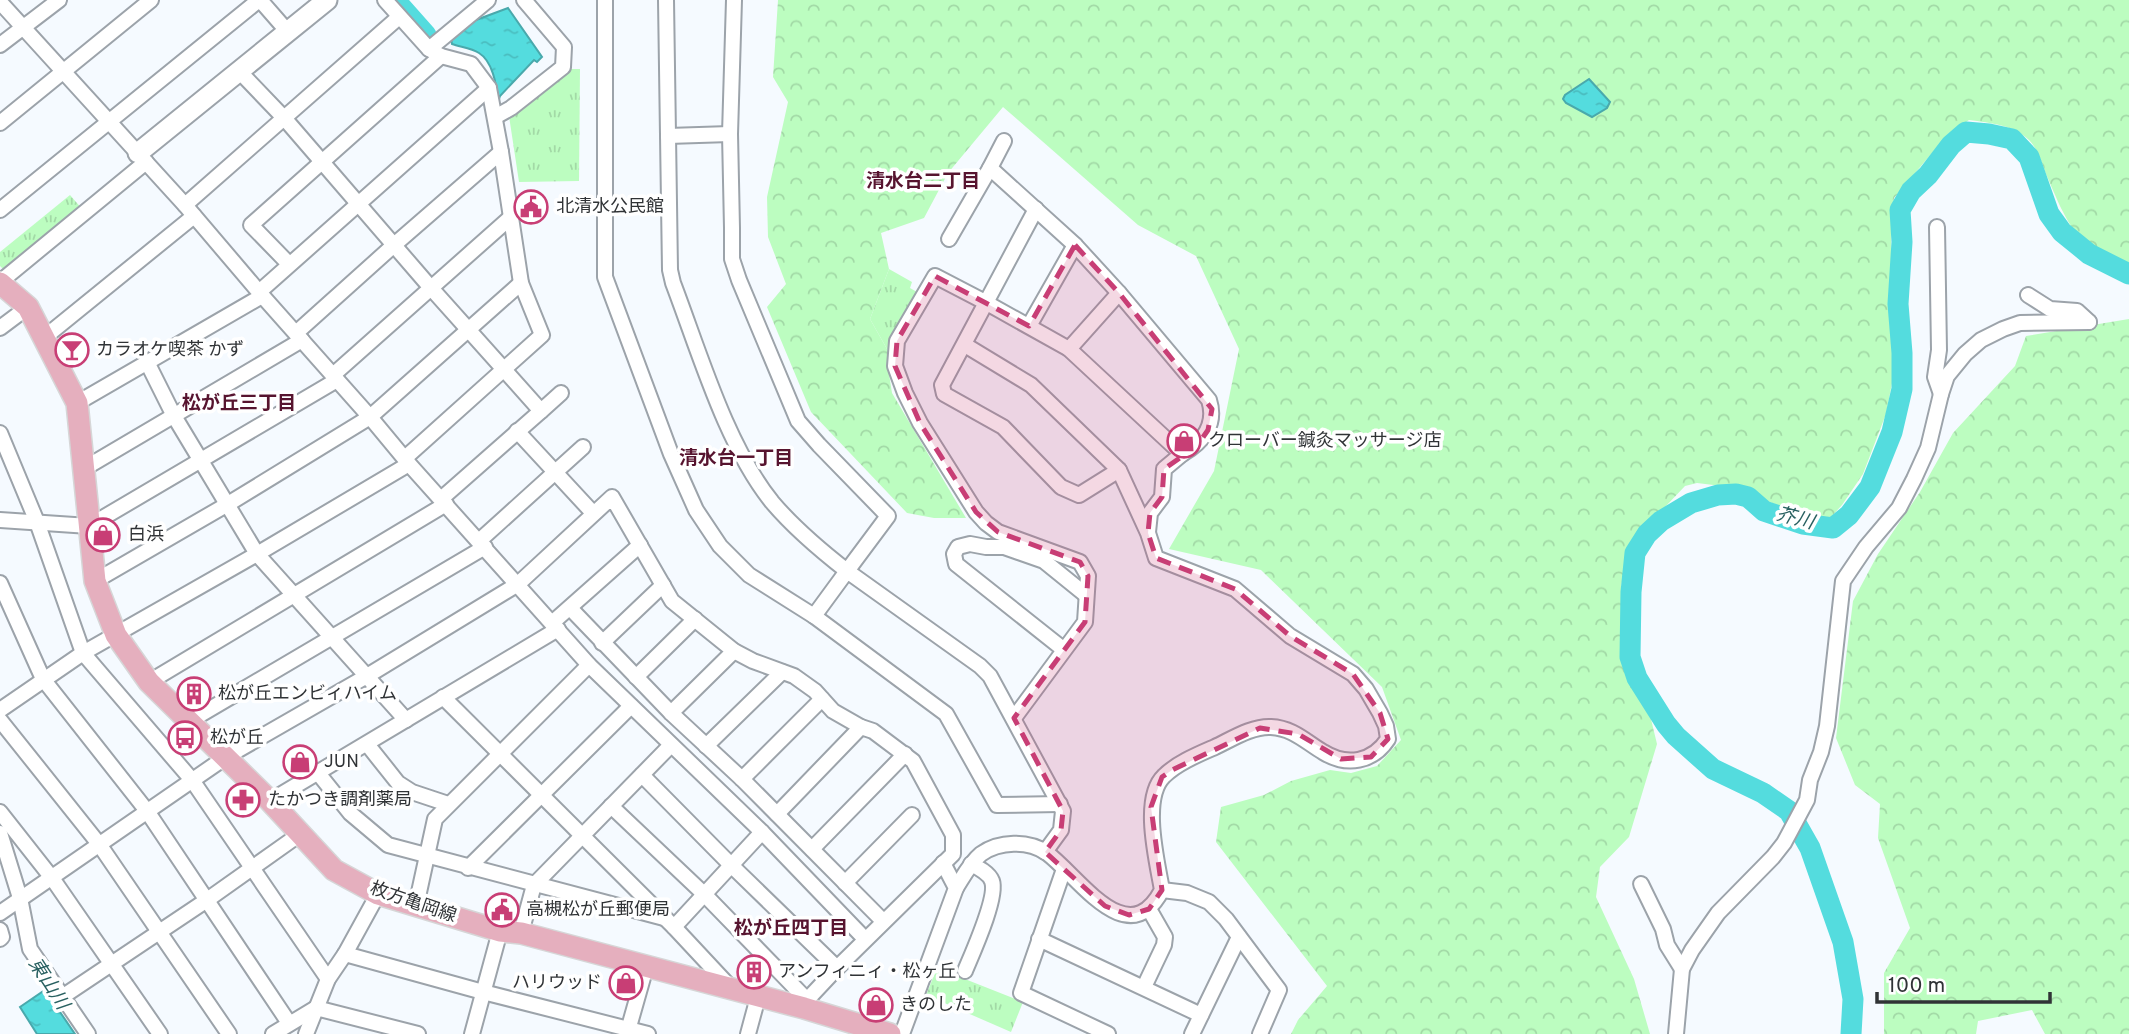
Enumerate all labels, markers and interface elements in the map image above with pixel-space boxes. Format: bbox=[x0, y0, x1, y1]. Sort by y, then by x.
district label: 清水台二丁目 bbox=[866, 170, 980, 194]
public building icon: 北清水公民館 bbox=[512, 188, 550, 226]
place label: 北清水公民館 bbox=[556, 196, 664, 219]
bar icon: カラオケ喫茶 かず bbox=[53, 331, 91, 369]
place label: カラオケ喫茶 かず bbox=[96, 339, 244, 362]
district label: 松が丘三丁目 bbox=[182, 392, 296, 416]
shop icon: クローバー鍼灸マッサージ店 bbox=[1165, 422, 1203, 460]
place label: クローバー鍼灸マッサージ店 bbox=[1208, 430, 1441, 453]
district label: 清水台一丁目 bbox=[679, 447, 793, 471]
water label: 芥川 bbox=[1774, 502, 1818, 536]
shop icon: 白浜 bbox=[84, 516, 122, 554]
place label: 白浜 bbox=[128, 524, 164, 547]
building icon: 松が丘エンビィハイム bbox=[175, 675, 213, 713]
place label: 松が丘エンビィハイム bbox=[218, 683, 397, 706]
bus stop icon: 松が丘 bbox=[166, 719, 204, 757]
place label: 松が丘 bbox=[210, 727, 264, 750]
shop icon: JUN bbox=[281, 743, 319, 781]
place label: JUN bbox=[324, 751, 359, 774]
pharmacy icon: たかつき調剤薬局 bbox=[224, 781, 262, 819]
place label: たかつき調剤薬局 bbox=[268, 789, 412, 812]
street label: 枚方亀岡線 bbox=[367, 877, 459, 929]
public building icon: 高槻松が丘郵便局 bbox=[483, 891, 521, 929]
place label: 高槻松が丘郵便局 bbox=[526, 899, 670, 922]
district label: 松が丘四丁目 bbox=[734, 917, 848, 941]
building icon: アンフィニィ・松ヶ丘 bbox=[735, 953, 773, 991]
water label: 東山川 bbox=[22, 954, 75, 1016]
scale bar bbox=[1877, 960, 2050, 1004]
place label: アンフィニィ・松ヶ丘 bbox=[778, 961, 956, 984]
shop icon: ハリウッド bbox=[607, 964, 645, 1002]
place label: ハリウッド bbox=[512, 972, 602, 995]
text: 100 m bbox=[1888, 973, 1945, 1000]
shop icon: きのした bbox=[857, 986, 895, 1024]
place label: きのした bbox=[900, 994, 972, 1017]

